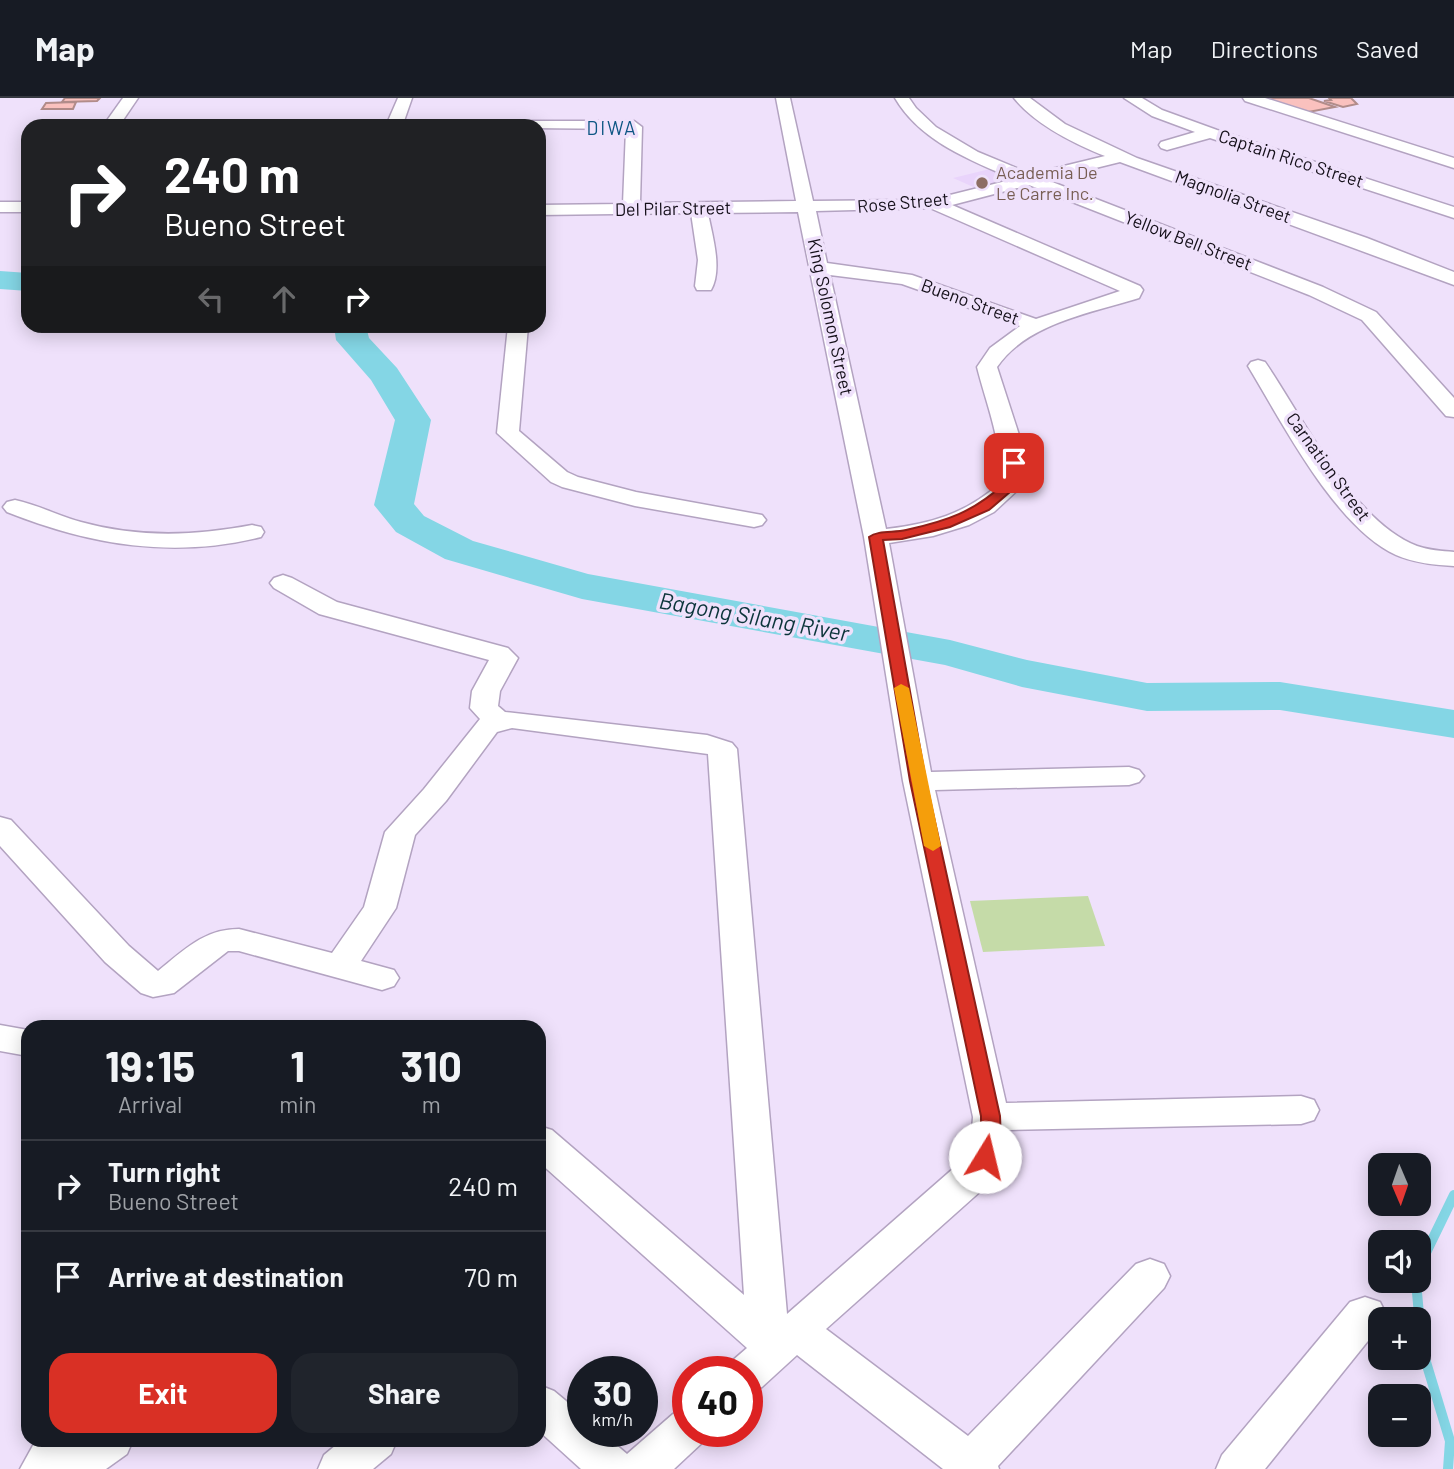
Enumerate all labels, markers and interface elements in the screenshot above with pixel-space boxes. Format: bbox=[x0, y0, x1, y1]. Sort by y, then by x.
text: Map bbox=[35, 28, 95, 68]
text: Map bbox=[1130, 34, 1173, 63]
text: Directions bbox=[1211, 34, 1318, 63]
text: Saved bbox=[1356, 34, 1419, 63]
district label: DIWA bbox=[586, 116, 638, 139]
street label: Captain Rico Street bbox=[1216, 124, 1367, 192]
text: 240 m bbox=[164, 144, 300, 203]
icon: right bbox=[49, 147, 140, 238]
place label: Academia De Le Carre Inc. bbox=[996, 161, 1098, 204]
street label: Magnolia Street bbox=[1172, 165, 1294, 227]
marker: Academia De Le Carre Inc. bbox=[974, 175, 990, 191]
street label: Rose Street bbox=[856, 187, 950, 217]
street label: Del Pilar Street bbox=[615, 196, 731, 220]
text: Bueno Street bbox=[164, 204, 346, 242]
street label: Yellow Bell Street bbox=[1121, 206, 1255, 275]
street label: King Solomon Street bbox=[804, 236, 858, 397]
street label: Bueno Street bbox=[918, 273, 1022, 329]
icon: left bbox=[192, 280, 230, 318]
icon: ahead bbox=[265, 280, 303, 318]
icon: right bbox=[338, 280, 376, 318]
street label: Carnation Street bbox=[1282, 408, 1376, 525]
pin bbox=[984, 433, 1044, 493]
icon: arrive bbox=[995, 444, 1033, 482]
water label: Bagong Silang River bbox=[657, 586, 852, 647]
text: 19:15 bbox=[105, 1040, 195, 1090]
text: 1 bbox=[290, 1040, 305, 1090]
text: 310 bbox=[401, 1040, 462, 1090]
text: Arrival bbox=[118, 1090, 182, 1118]
text: min bbox=[279, 1090, 316, 1118]
text: m bbox=[422, 1090, 441, 1118]
position arrow bbox=[948, 1120, 1022, 1194]
north arrow bbox=[1368, 1153, 1432, 1216]
map controls bbox=[1368, 1153, 1431, 1447]
text: Turn right bbox=[108, 1156, 221, 1187]
icon: right bbox=[49, 1167, 87, 1205]
text: 240 m bbox=[448, 1170, 518, 1201]
text: Bueno Street bbox=[108, 1187, 239, 1215]
button: sound bbox=[1368, 1230, 1431, 1293]
icon: arrive bbox=[49, 1258, 87, 1296]
text: Arrive at destination bbox=[108, 1261, 344, 1292]
text: 70 m bbox=[464, 1261, 518, 1292]
button: + bbox=[1368, 1307, 1431, 1370]
button: Exit bbox=[49, 1353, 277, 1433]
button: Share bbox=[291, 1353, 518, 1433]
speed limit sign: 40 bbox=[672, 1356, 763, 1447]
text: 30 bbox=[593, 1371, 632, 1413]
button: − bbox=[1368, 1384, 1431, 1447]
text: km/h bbox=[592, 1408, 633, 1430]

